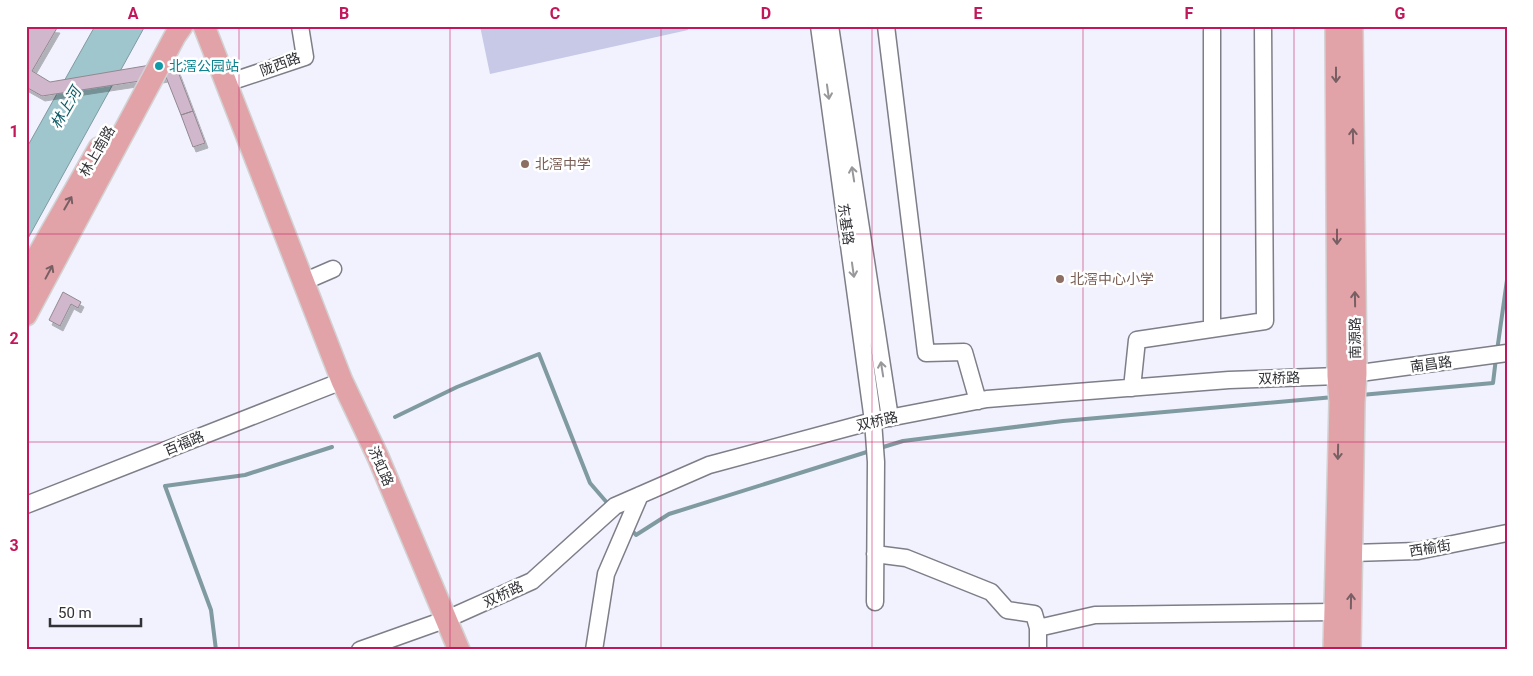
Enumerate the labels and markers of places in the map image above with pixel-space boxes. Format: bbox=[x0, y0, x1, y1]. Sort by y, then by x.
place label: 北滘公园站 bbox=[169, 58, 239, 74]
marker: 北滘公园站 bbox=[153, 60, 165, 72]
place label: 北滘中学 bbox=[535, 156, 591, 172]
marker: 北滘中学 bbox=[519, 158, 531, 170]
place label: 北滘中心小学 bbox=[1070, 271, 1154, 287]
marker: 北滘中心小学 bbox=[1054, 273, 1066, 285]

